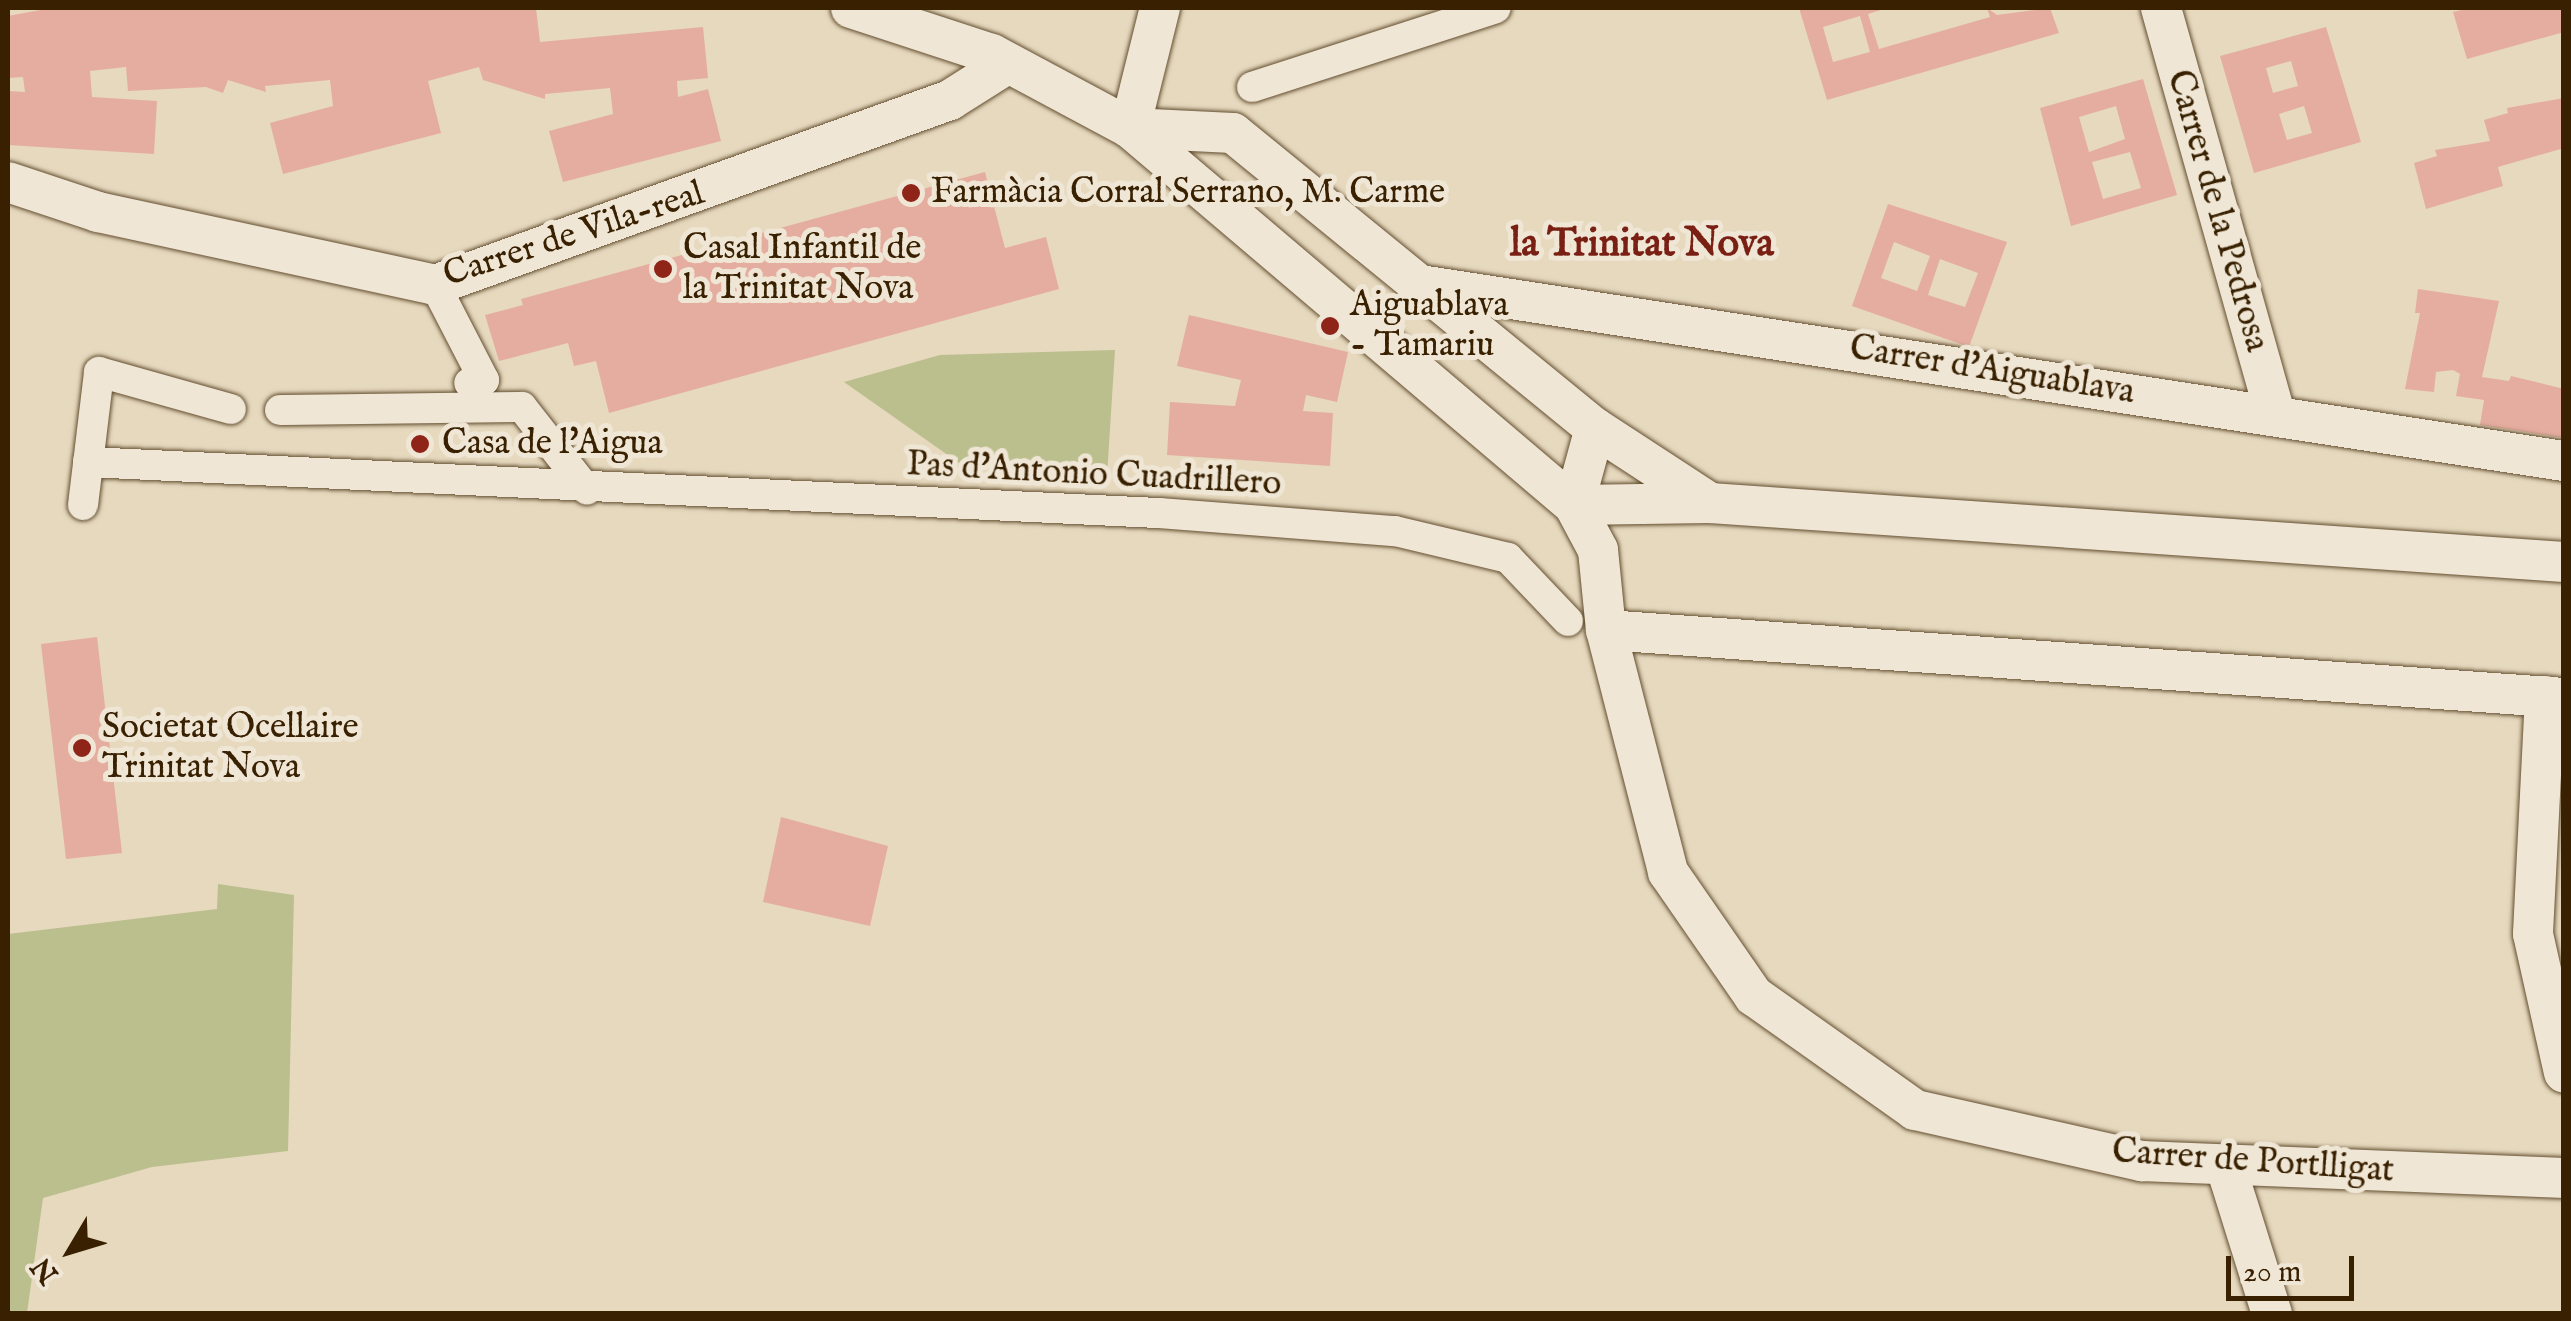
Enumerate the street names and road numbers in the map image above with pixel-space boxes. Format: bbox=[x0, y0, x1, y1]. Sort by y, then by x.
street label: Carrer de la Pedrosa bbox=[2157, 65, 2277, 357]
street label: Carrer de Vila-real bbox=[438, 173, 710, 297]
street label: Carrer d'Aiguablava bbox=[1847, 328, 2137, 414]
street label: Pas d'Antonio Cuadrillero bbox=[906, 444, 1282, 506]
street label: Carrer de Portlligat bbox=[2111, 1131, 2395, 1193]

